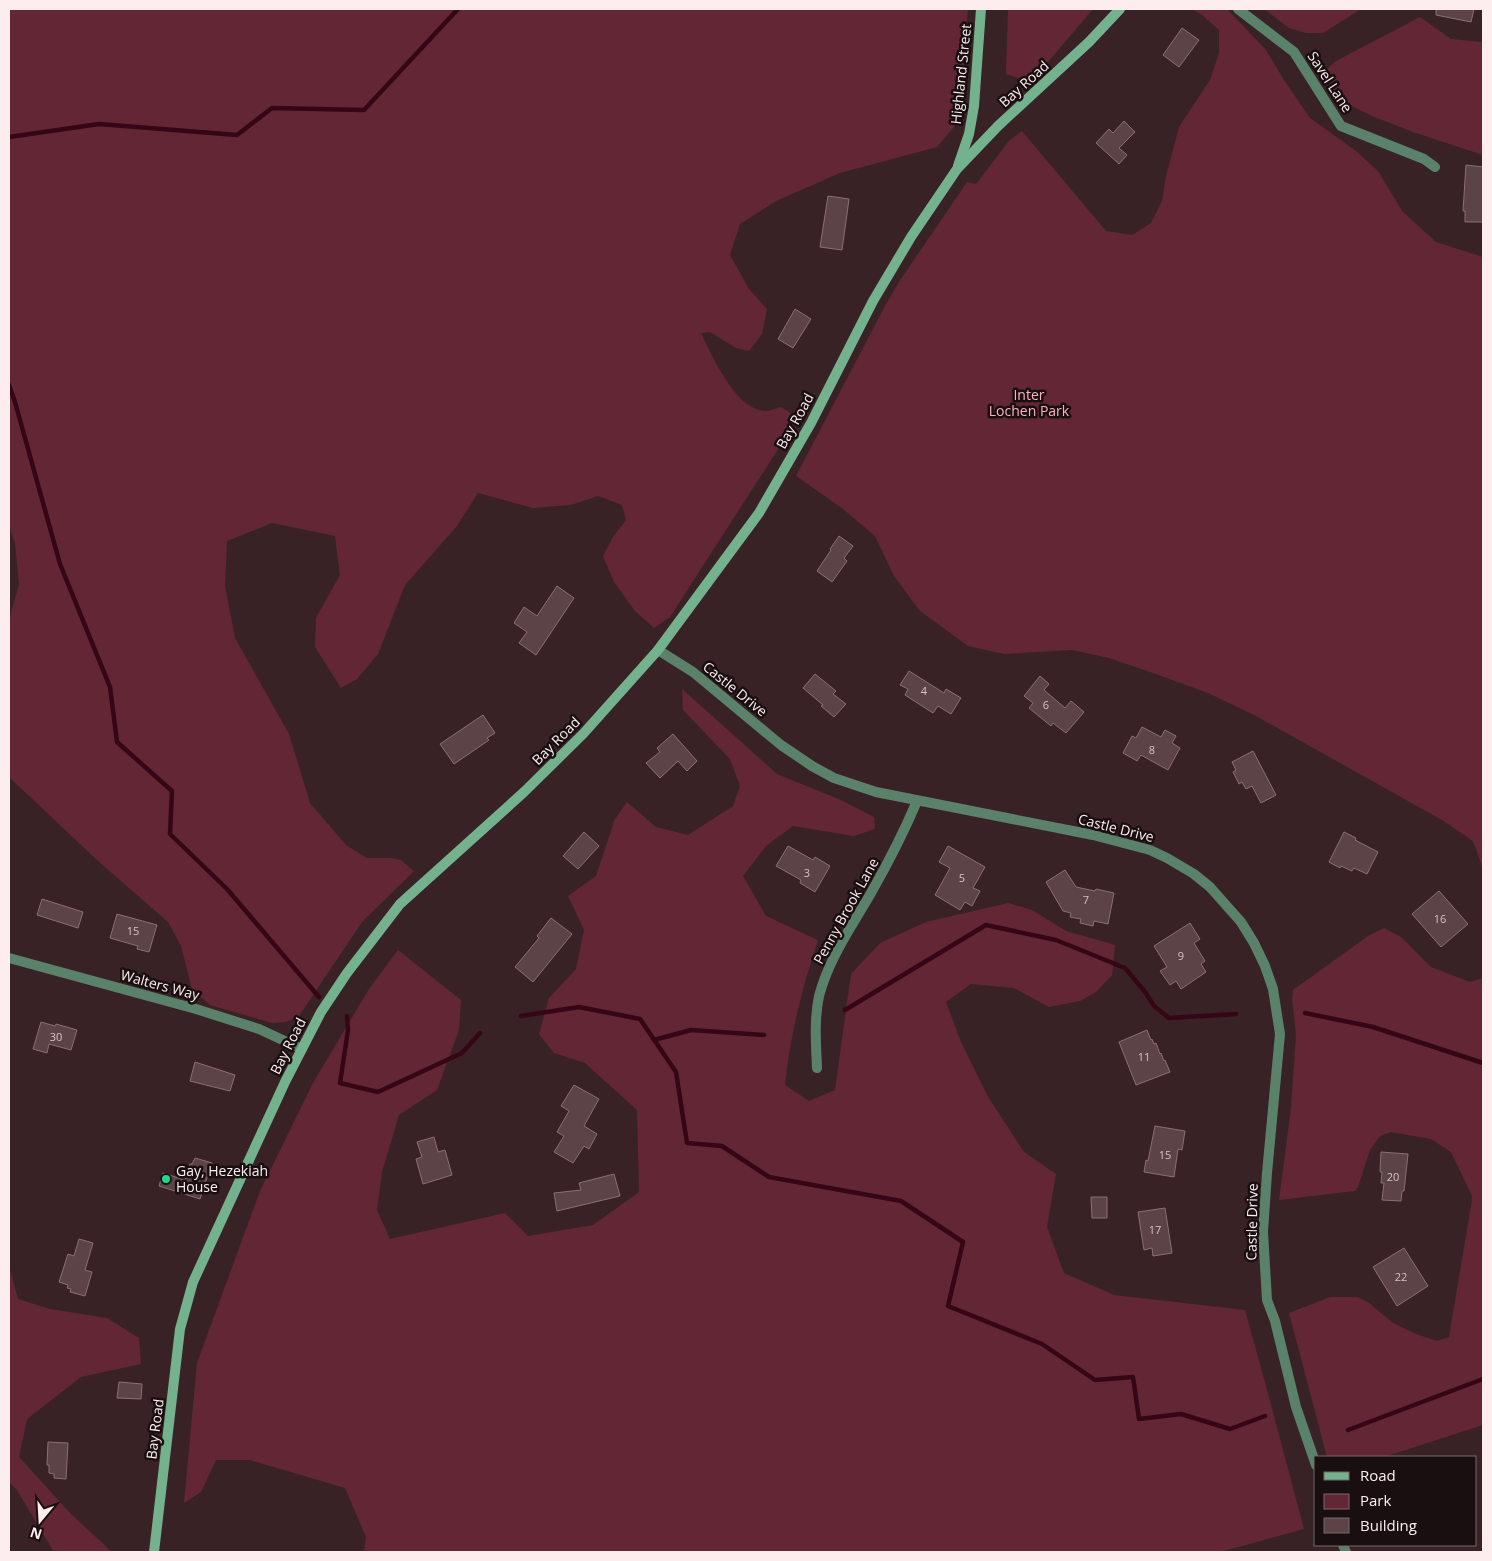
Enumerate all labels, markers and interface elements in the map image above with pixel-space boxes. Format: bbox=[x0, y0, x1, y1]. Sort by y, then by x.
street label: Highland Street bbox=[946, 23, 975, 125]
street label: Savel Lane bbox=[1304, 48, 1357, 116]
street label: Bay Road bbox=[995, 56, 1053, 111]
park label: Inter Lochen Park bbox=[989, 385, 1070, 420]
street label: Bay Road bbox=[771, 390, 818, 452]
street label: Castle Drive bbox=[699, 657, 772, 720]
house number: 4 bbox=[921, 683, 928, 698]
house number: 6 bbox=[1043, 697, 1049, 712]
street label: Bay Road bbox=[527, 712, 584, 769]
house number: 8 bbox=[1149, 742, 1155, 757]
street label: Castle Drive bbox=[1076, 809, 1156, 846]
street label: Penny Brook Lane bbox=[809, 854, 883, 967]
house number: 3 bbox=[804, 865, 810, 880]
house number: 5 bbox=[959, 870, 965, 885]
house number: 7 bbox=[1083, 892, 1089, 907]
house number: 16 bbox=[1434, 911, 1446, 926]
house number: 15 bbox=[127, 923, 139, 938]
house number: 9 bbox=[1178, 948, 1184, 963]
street label: Walters Way bbox=[119, 965, 203, 1004]
street label: Bay Road bbox=[265, 1014, 310, 1077]
house number: 30 bbox=[50, 1029, 62, 1044]
house number: 11 bbox=[1138, 1049, 1150, 1064]
house number: 15 bbox=[1159, 1147, 1171, 1162]
place label: Gay, Hezekiah House bbox=[176, 1161, 268, 1196]
house number: 20 bbox=[1387, 1169, 1399, 1184]
marker: Gay, Hezekiah House bbox=[160, 1173, 172, 1185]
street label: Castle Drive bbox=[1241, 1183, 1262, 1261]
house number: 17 bbox=[1149, 1222, 1161, 1237]
house number: 22 bbox=[1395, 1269, 1407, 1284]
street label: Bay Road bbox=[141, 1398, 168, 1460]
legend bbox=[1314, 1456, 1477, 1546]
text: Road bbox=[1360, 1465, 1396, 1485]
text: Park bbox=[1360, 1490, 1391, 1510]
north arrow bbox=[15, 1496, 65, 1546]
text: Building bbox=[1360, 1515, 1417, 1535]
text: N bbox=[27, 1523, 44, 1545]

